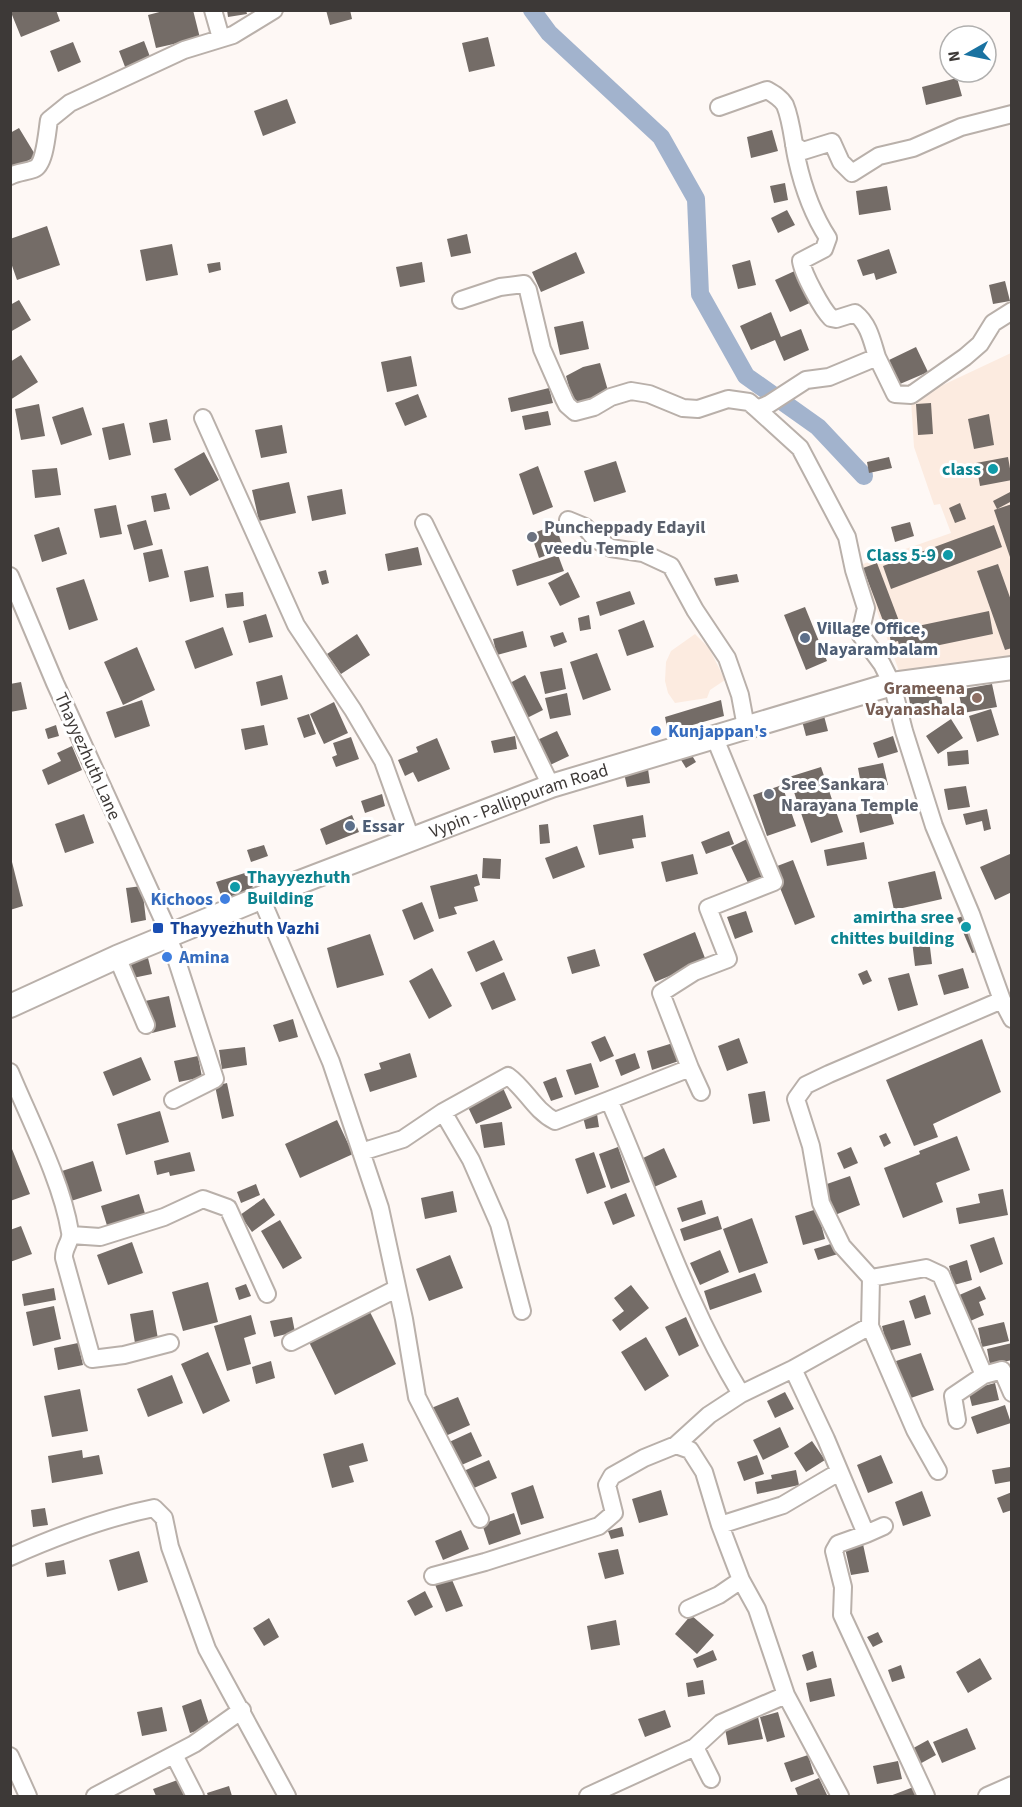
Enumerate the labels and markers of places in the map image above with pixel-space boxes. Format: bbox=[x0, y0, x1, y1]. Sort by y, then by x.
place label: class bbox=[942, 457, 981, 482]
marker: class bbox=[986, 462, 1000, 476]
place label: Puncheppady Edayil veedu Temple bbox=[544, 515, 705, 561]
marker: Puncheppady Edayil veedu Temple bbox=[525, 530, 539, 544]
place label: Class 5-9 bbox=[866, 543, 936, 568]
marker: Class 5-9 bbox=[941, 548, 955, 562]
place label: Village Office, Nayarambalam bbox=[816, 616, 938, 662]
marker: Village Office, Nayarambalam bbox=[798, 631, 812, 645]
place label: Grameena Vayanashala bbox=[864, 676, 965, 722]
marker: Grameena Vayanashala bbox=[970, 691, 984, 705]
place label: Kunjappan's bbox=[668, 719, 767, 744]
marker: Kunjappan's bbox=[649, 724, 663, 738]
place label: Sree Sankara Narayana Temple bbox=[781, 772, 919, 818]
marker: Sree Sankara Narayana Temple bbox=[762, 787, 776, 801]
place label: Essar bbox=[362, 814, 405, 839]
marker: Essar bbox=[343, 819, 357, 833]
place label: Thayyezhuth Building bbox=[247, 865, 351, 911]
marker: Thayyezhuth Building bbox=[228, 880, 242, 894]
place label: Kichoos bbox=[150, 887, 213, 912]
marker: Kichoos bbox=[218, 892, 232, 906]
place label: amirtha sree chittes building bbox=[830, 905, 954, 951]
place label: Thayyezhuth Vazhi bbox=[170, 916, 320, 941]
marker: amirtha sree chittes building bbox=[959, 920, 973, 934]
marker: Thayyezhuth Vazhi bbox=[151, 921, 165, 935]
place label: Amina bbox=[178, 945, 230, 970]
marker: Amina bbox=[160, 950, 174, 964]

